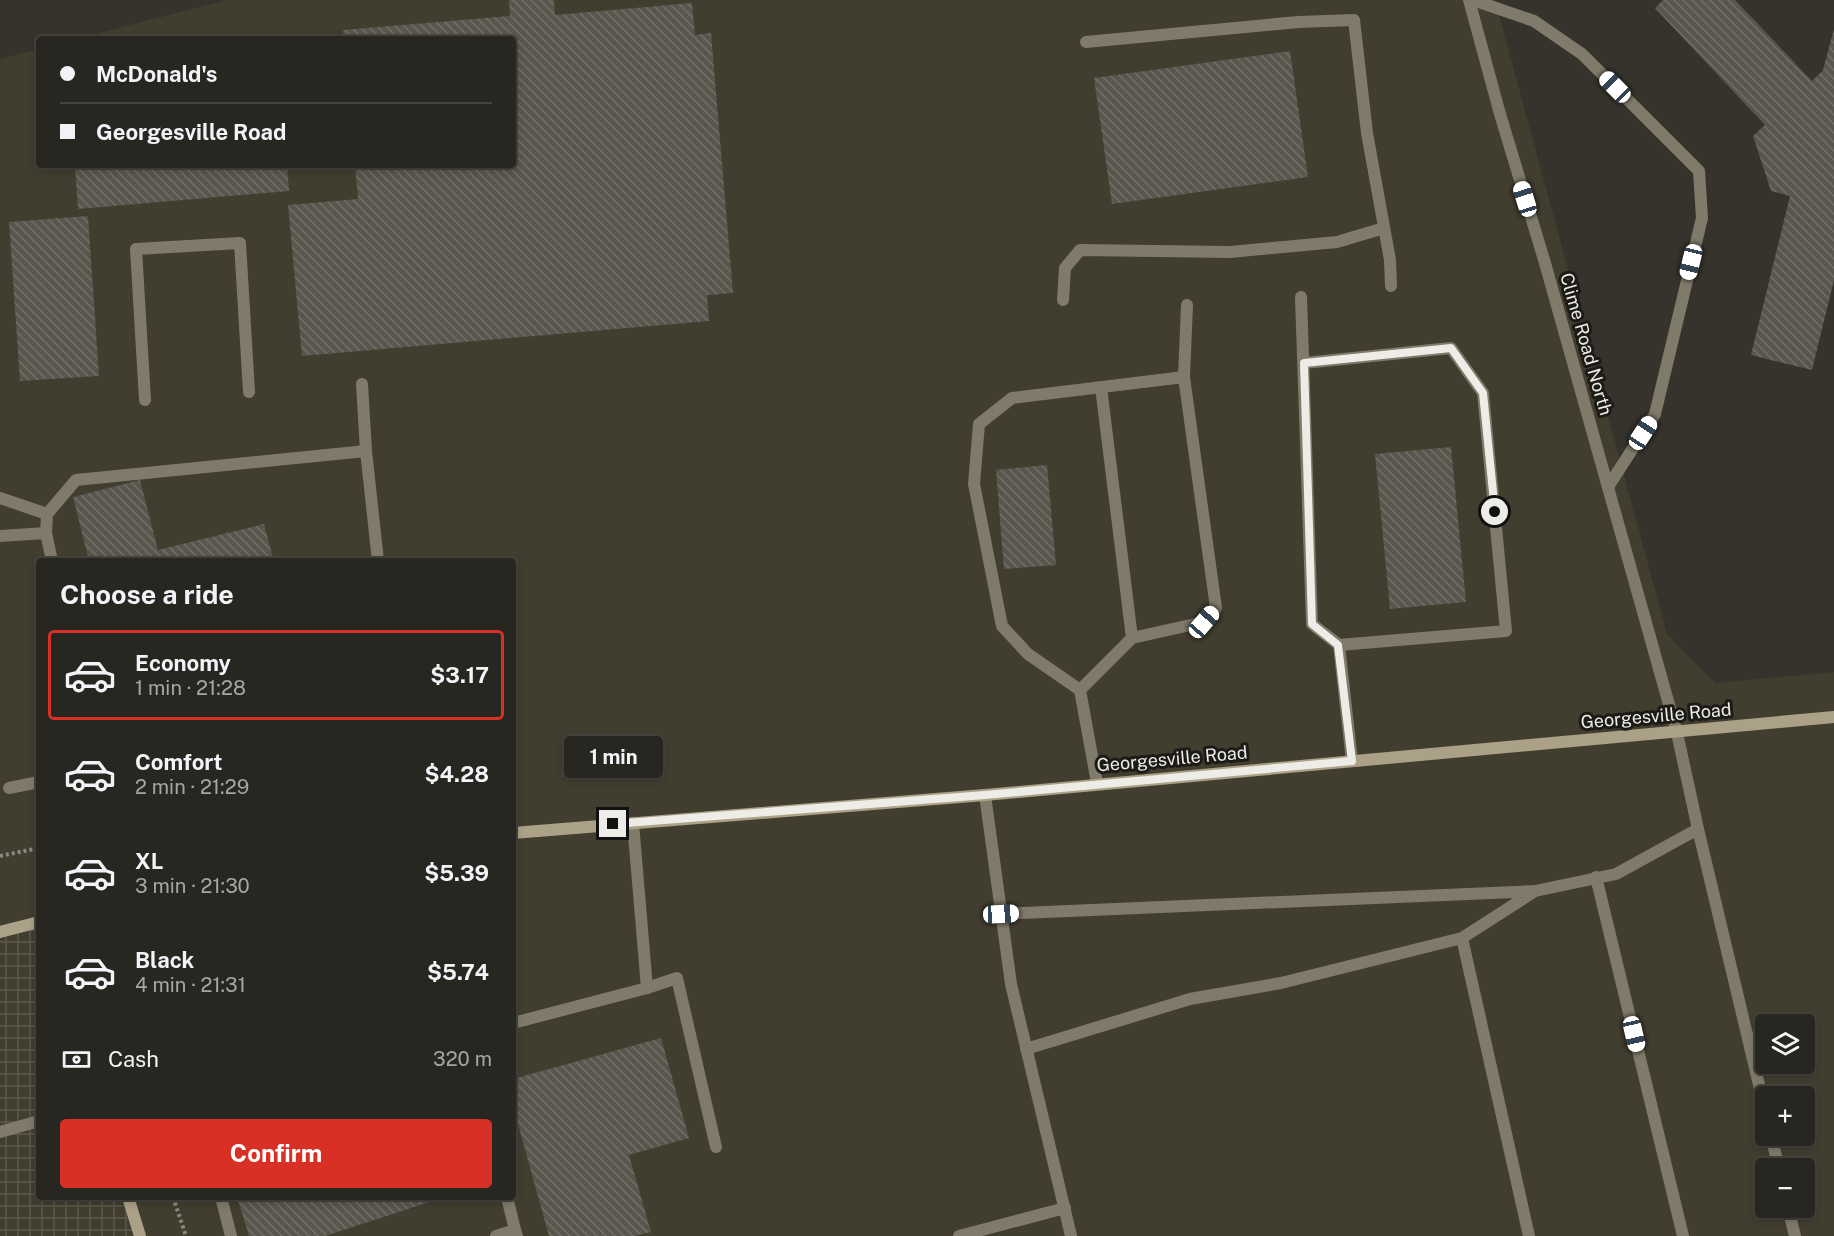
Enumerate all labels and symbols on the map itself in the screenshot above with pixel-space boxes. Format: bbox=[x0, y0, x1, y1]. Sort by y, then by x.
car bbox=[1596, 68, 1634, 106]
car bbox=[1511, 179, 1539, 219]
car bbox=[1678, 242, 1704, 282]
street label: Clime Road North bbox=[1556, 270, 1617, 417]
car bbox=[1626, 413, 1660, 453]
route start bbox=[1481, 498, 1508, 525]
car bbox=[1185, 603, 1223, 641]
street label: Georgesville Road bbox=[1580, 698, 1732, 733]
callout: 1 min bbox=[564, 737, 662, 779]
street label: Georgesville Road bbox=[1096, 741, 1248, 776]
route end bbox=[599, 810, 626, 837]
car bbox=[983, 904, 1019, 924]
car bbox=[1621, 1014, 1647, 1054]

